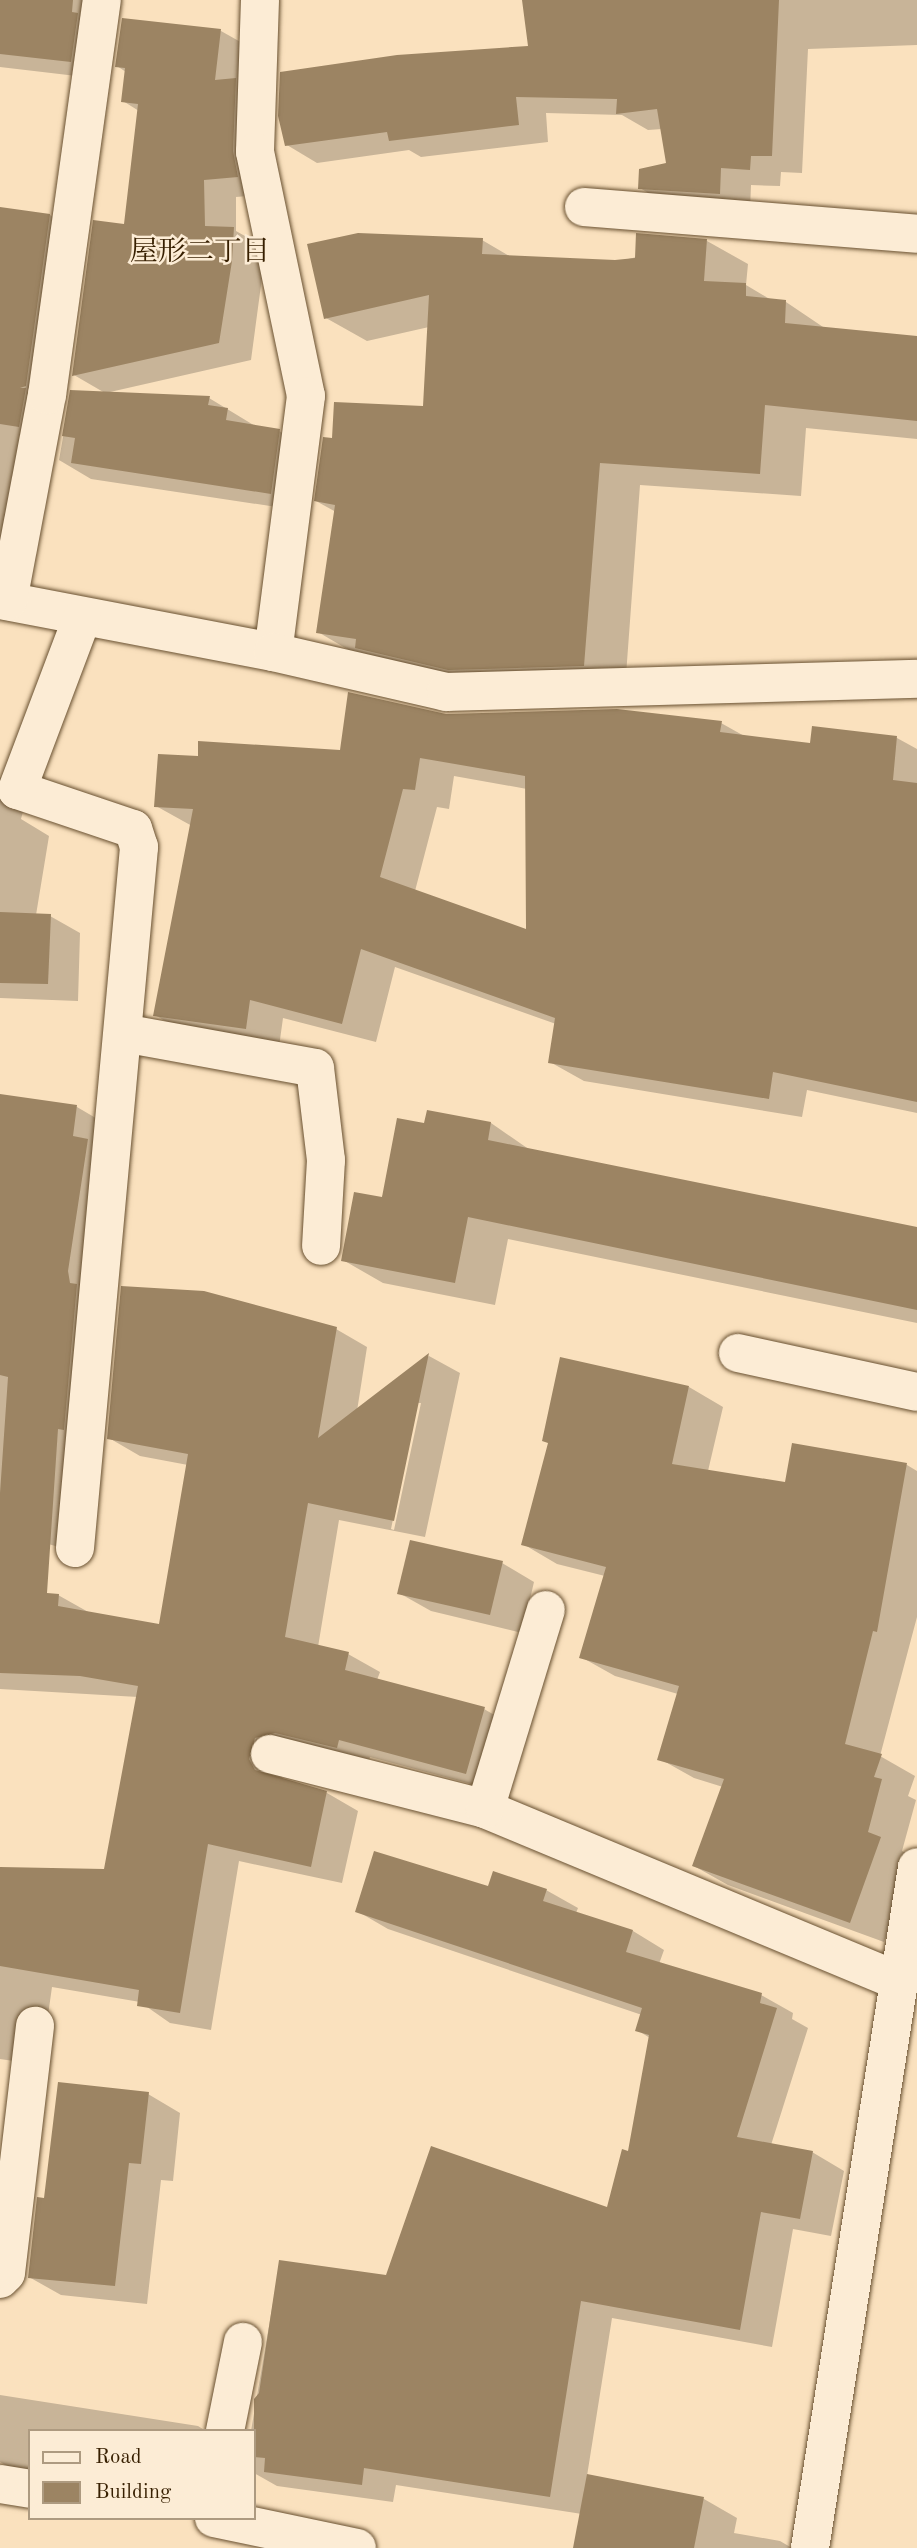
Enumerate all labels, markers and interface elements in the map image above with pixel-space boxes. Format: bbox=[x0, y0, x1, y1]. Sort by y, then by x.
district label: 屋形二丁目 bbox=[130, 236, 270, 270]
legend bbox=[28, 2429, 256, 2520]
text: Road bbox=[95, 2447, 142, 2468]
text: Building bbox=[95, 2482, 171, 2503]

